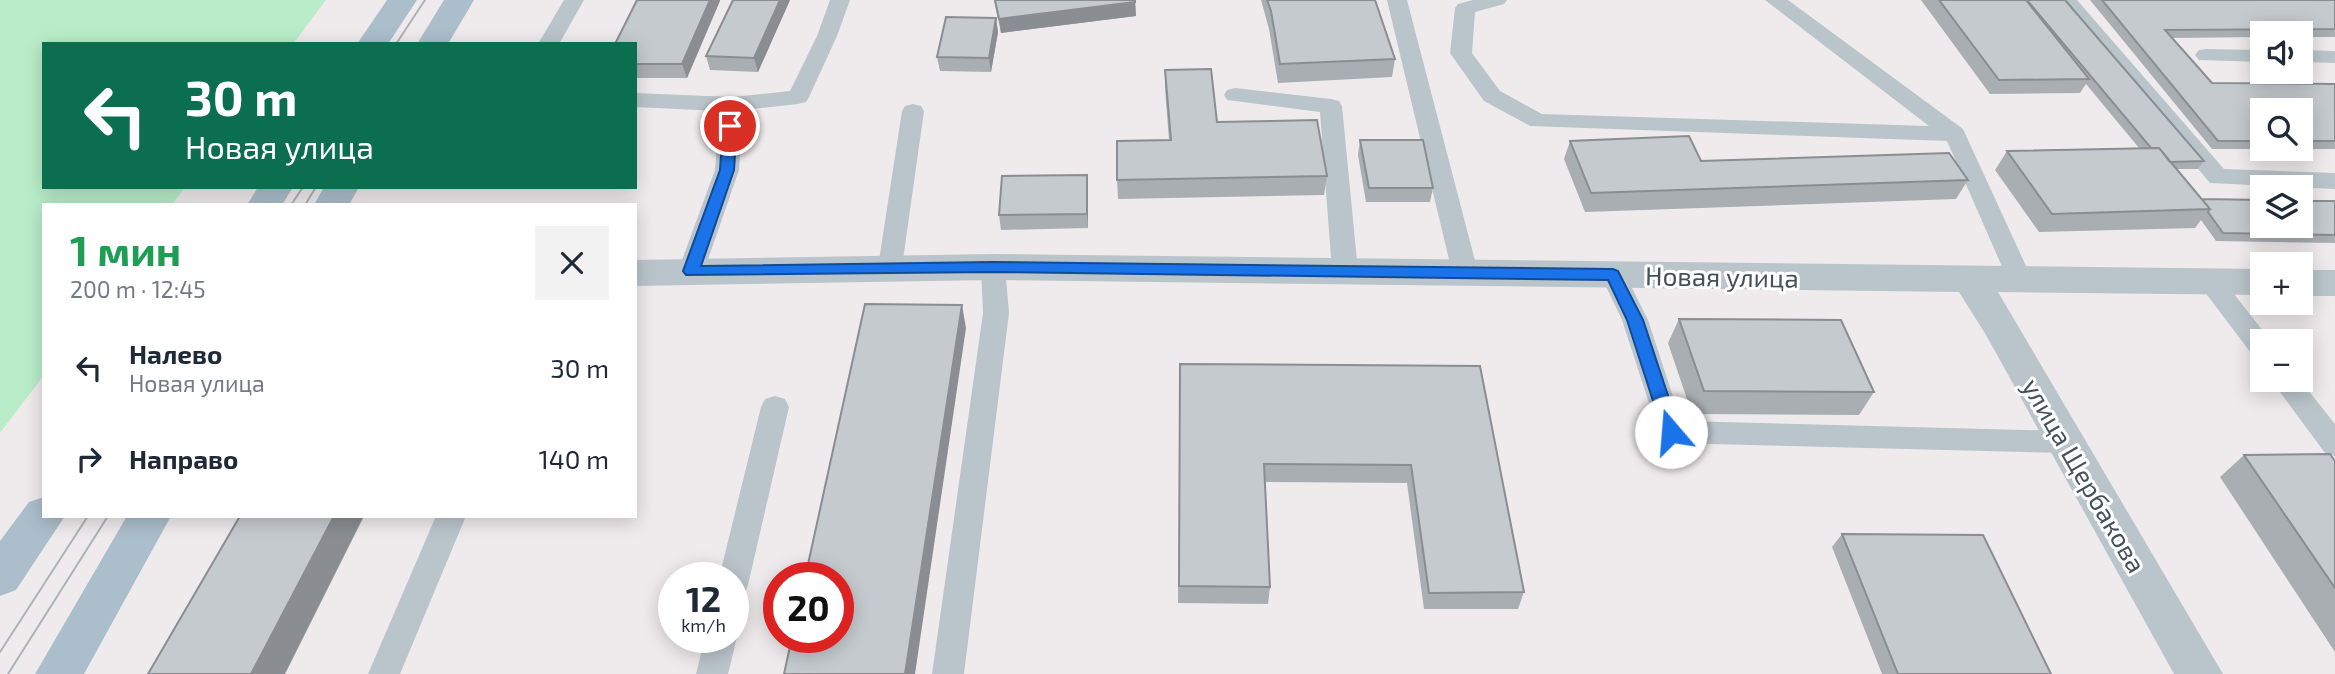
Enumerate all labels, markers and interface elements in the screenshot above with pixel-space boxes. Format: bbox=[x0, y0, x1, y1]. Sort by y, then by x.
map controls bbox=[2250, 21, 2313, 392]
button: sound bbox=[2250, 21, 2313, 84]
text: 30 m bbox=[185, 67, 297, 126]
icon: left bbox=[70, 70, 161, 161]
pin bbox=[700, 96, 760, 156]
button: search bbox=[2250, 98, 2313, 161]
icon: arrive bbox=[711, 107, 749, 145]
text: Новая улица bbox=[185, 127, 374, 165]
button: layers bbox=[2250, 175, 2313, 238]
text: 1 мин bbox=[70, 224, 181, 274]
button: close bbox=[535, 226, 609, 300]
button: + bbox=[2250, 252, 2313, 315]
street label: Новая улица bbox=[1645, 259, 1799, 294]
text: 200 m · 12:45 bbox=[70, 275, 206, 303]
button: − bbox=[2250, 329, 2313, 392]
text: Налево bbox=[129, 338, 222, 369]
icon: left bbox=[70, 349, 108, 387]
text: 30 m bbox=[550, 352, 609, 383]
text: Новая улица bbox=[129, 369, 265, 397]
street label: улица Щербакова bbox=[2016, 372, 2153, 578]
position arrow bbox=[1634, 395, 1708, 469]
icon: right bbox=[70, 440, 108, 478]
text: Направо bbox=[129, 443, 238, 474]
text: 140 m bbox=[538, 443, 609, 474]
speed limit sign: 20 bbox=[763, 562, 854, 653]
text: 12 bbox=[686, 577, 721, 619]
text: km/h bbox=[681, 614, 726, 636]

